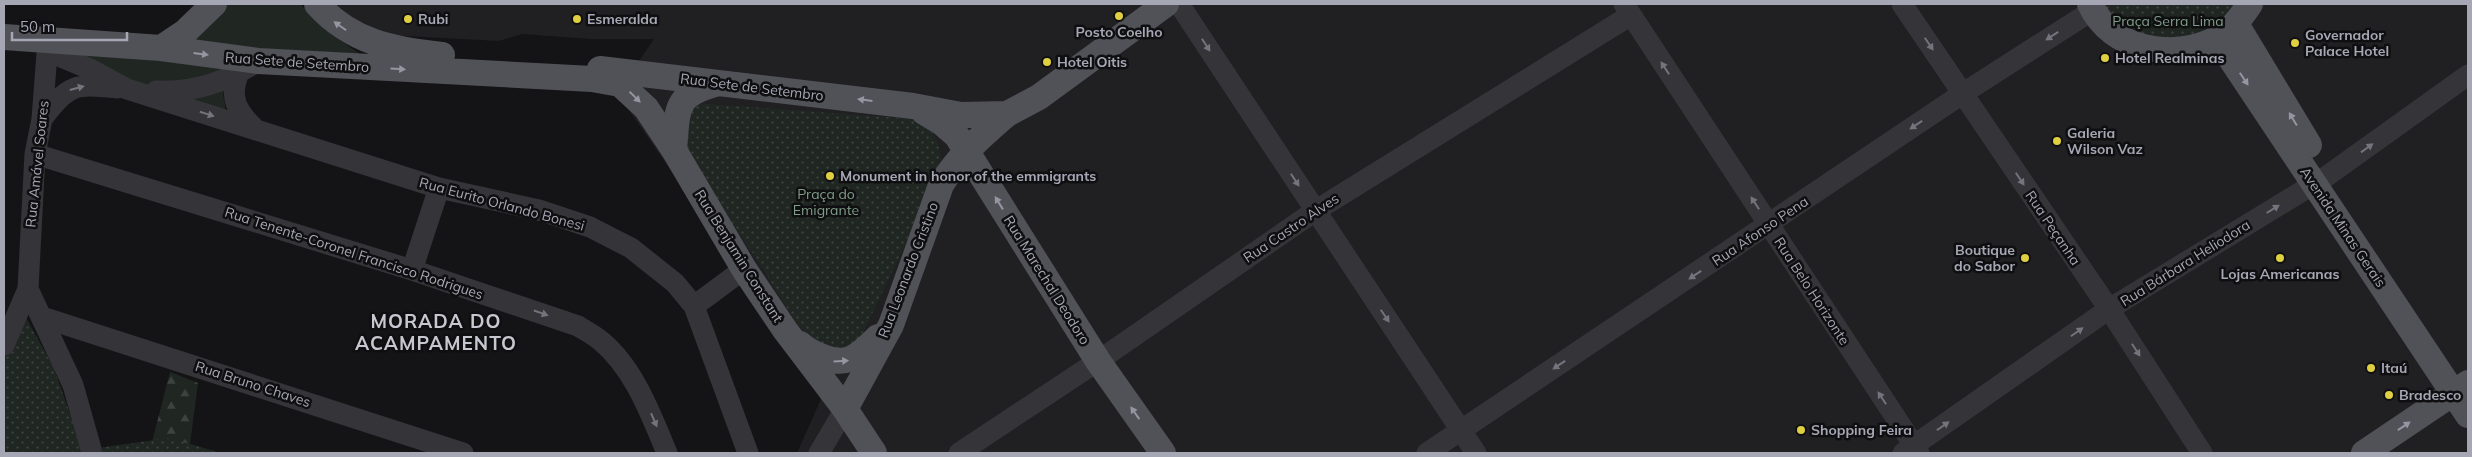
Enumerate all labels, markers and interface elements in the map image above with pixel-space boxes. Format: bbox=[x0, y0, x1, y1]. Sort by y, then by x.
scale bar bbox=[12, 10, 128, 42]
place label: Rubi bbox=[418, 10, 449, 28]
place label: Esmeralda bbox=[587, 10, 658, 28]
marker: Posto Coelho bbox=[1113, 10, 1125, 22]
park label: Praça Serra Lima bbox=[2112, 12, 2224, 30]
marker: Rubi bbox=[402, 13, 414, 25]
marker: Esmeralda bbox=[571, 13, 583, 25]
text: 50 m bbox=[20, 17, 55, 36]
one-way arrow bbox=[334, 21, 347, 31]
place label: Posto Coelho bbox=[1075, 23, 1163, 41]
place label: Governador Palace Hotel bbox=[2305, 26, 2389, 60]
one-way arrow bbox=[2046, 32, 2059, 41]
marker: Governador Palace Hotel bbox=[2289, 37, 2301, 49]
one-way arrow bbox=[1201, 38, 1211, 51]
one-way arrow bbox=[1924, 38, 1934, 51]
street label: Rua Sete de Setembro bbox=[224, 48, 370, 76]
place label: Hotel Realminas bbox=[2115, 49, 2224, 67]
one-way arrow bbox=[194, 50, 210, 58]
marker: Hotel Realminas bbox=[2099, 52, 2111, 64]
place label: Hotel Oitis bbox=[1057, 53, 1127, 71]
marker: Hotel Oitis bbox=[1041, 56, 1053, 68]
one-way arrow bbox=[1661, 61, 1670, 74]
one-way arrow bbox=[390, 65, 406, 73]
street label: Rua Sete de Setembro bbox=[679, 69, 825, 105]
one-way arrow bbox=[2240, 72, 2249, 86]
one-way arrow bbox=[70, 83, 85, 91]
one-way arrow bbox=[629, 91, 641, 103]
one-way arrow bbox=[857, 96, 873, 104]
street label: Rua Amável Soares bbox=[21, 100, 53, 228]
one-way arrow bbox=[200, 110, 215, 118]
one-way arrow bbox=[2288, 113, 2297, 126]
one-way arrow bbox=[1909, 120, 1923, 130]
place label: Galeria Wilson Vaz bbox=[2067, 124, 2143, 158]
marker: Galeria Wilson Vaz bbox=[2051, 135, 2063, 147]
one-way arrow bbox=[2360, 143, 2373, 153]
street label: Avenida Minas Gerais bbox=[2296, 164, 2390, 290]
place label: Monument in honor of the emmigrants bbox=[840, 167, 1096, 185]
marker: Monument in honor of the emmigrants bbox=[824, 170, 836, 182]
one-way arrow bbox=[2015, 172, 2025, 186]
street label: Rua Eurito Orlando Bonesi bbox=[417, 173, 587, 235]
one-way arrow bbox=[1290, 174, 1300, 187]
park label: Praça do Emigrante bbox=[793, 185, 859, 219]
street label: Rua Benjamin Constant bbox=[691, 186, 787, 326]
street label: Rua Peçanha bbox=[2021, 187, 2085, 269]
street label: Rua Castro Alves bbox=[1240, 189, 1342, 267]
street label: Rua Afonso Pena bbox=[1708, 192, 1812, 270]
one-way arrow bbox=[994, 197, 1004, 210]
one-way arrow bbox=[1750, 197, 1759, 210]
street label: Rua Leonardo Cristino bbox=[874, 200, 942, 340]
street label: Rua Tenente-Coronel Francisco Rodrigues bbox=[222, 203, 486, 303]
one-way arrow bbox=[2267, 204, 2280, 213]
street label: Rua Marechal Deodoro bbox=[1000, 212, 1094, 348]
street label: Rua Bárbara Heliodora bbox=[2117, 216, 2253, 310]
street label: Rua Belo Horizonte bbox=[1770, 234, 1854, 348]
place label: Boutique do Sabor bbox=[1954, 241, 2015, 275]
marker: Boutique do Sabor bbox=[2019, 252, 2031, 264]
marker: Lojas Americanas bbox=[2274, 252, 2286, 264]
place label: Lojas Americanas bbox=[2221, 265, 2340, 283]
one-way arrow bbox=[1688, 270, 1701, 280]
district label: MORADA DO ACAMPAMENTO bbox=[355, 309, 517, 355]
one-way arrow bbox=[1380, 309, 1389, 323]
one-way arrow bbox=[534, 310, 549, 318]
one-way arrow bbox=[2070, 327, 2083, 337]
one-way arrow bbox=[2131, 344, 2140, 357]
one-way arrow bbox=[833, 356, 849, 364]
street label: Rua Bruno Chaves bbox=[193, 357, 313, 411]
place label: Itaú bbox=[2381, 359, 2407, 377]
one-way arrow bbox=[1553, 360, 1566, 370]
marker: Itaú bbox=[2365, 362, 2377, 374]
place label: Bradesco bbox=[2399, 386, 2461, 404]
marker: Bradesco bbox=[2383, 389, 2395, 401]
one-way arrow bbox=[1877, 391, 1887, 405]
one-way arrow bbox=[1130, 406, 1140, 420]
one-way arrow bbox=[650, 413, 658, 427]
place label: Shopping Feira bbox=[1811, 421, 1912, 439]
one-way arrow bbox=[1937, 421, 1950, 431]
one-way arrow bbox=[2397, 421, 2411, 431]
marker: Shopping Feira bbox=[1795, 424, 1807, 436]

